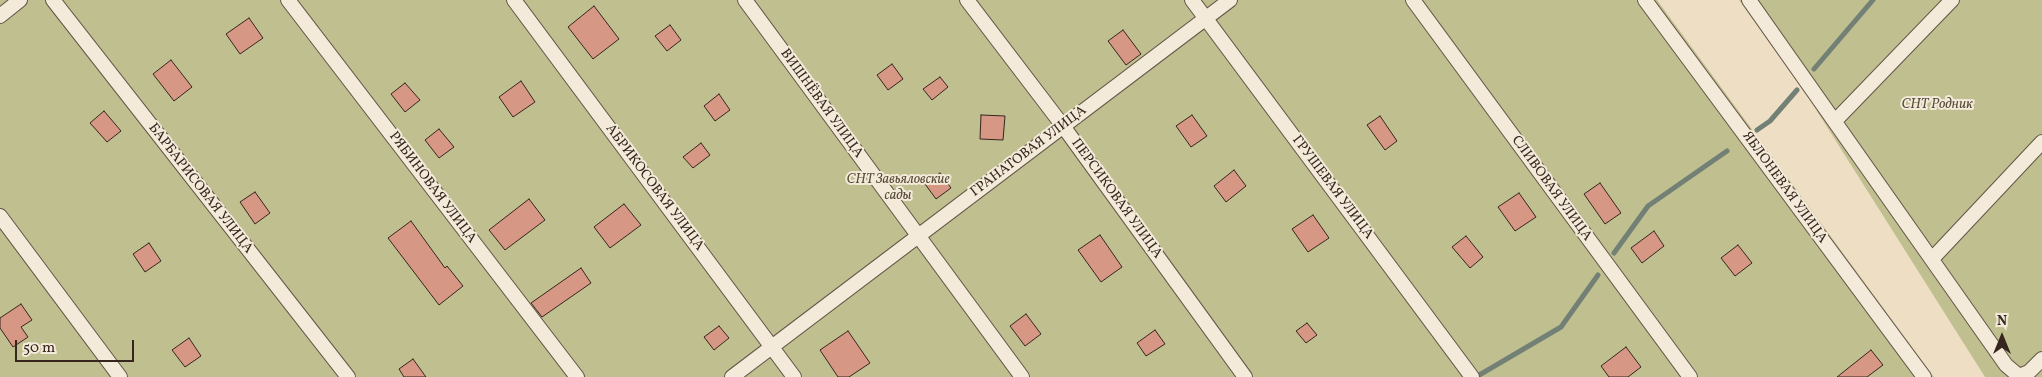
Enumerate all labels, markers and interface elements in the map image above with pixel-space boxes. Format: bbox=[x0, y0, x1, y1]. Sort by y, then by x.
street label: ВИШНЁВАЯ УЛИЦА bbox=[776, 46, 866, 162]
park label: СНТ Родник bbox=[1901, 97, 1973, 113]
street label: ГРАНАТОВАЯ УЛИЦА bbox=[968, 103, 1090, 201]
street label: БАРБАРИСОВАЯ УЛИЦА bbox=[144, 121, 256, 257]
street label: АБРИКОСОВАЯ УЛИЦА bbox=[601, 121, 707, 255]
street label: РЯБИНОВАЯ УЛИЦА bbox=[385, 129, 479, 247]
street label: ЯБЛОНЕВАЯ УЛИЦА bbox=[1738, 129, 1830, 247]
street label: ГРУШЕВАЯ УЛИЦА bbox=[1287, 133, 1377, 243]
street label: СЛИВОВАЯ УЛИЦА bbox=[1507, 133, 1595, 245]
street label: ПЕРСИКОВАЯ УЛИЦА bbox=[1067, 136, 1165, 262]
park label: СНТ Завьяловские сады bbox=[846, 172, 950, 204]
north arrow bbox=[1977, 312, 2027, 362]
text: N bbox=[1997, 312, 2007, 331]
scale bar bbox=[18, 330, 136, 362]
text: 50 m bbox=[23, 338, 55, 359]

